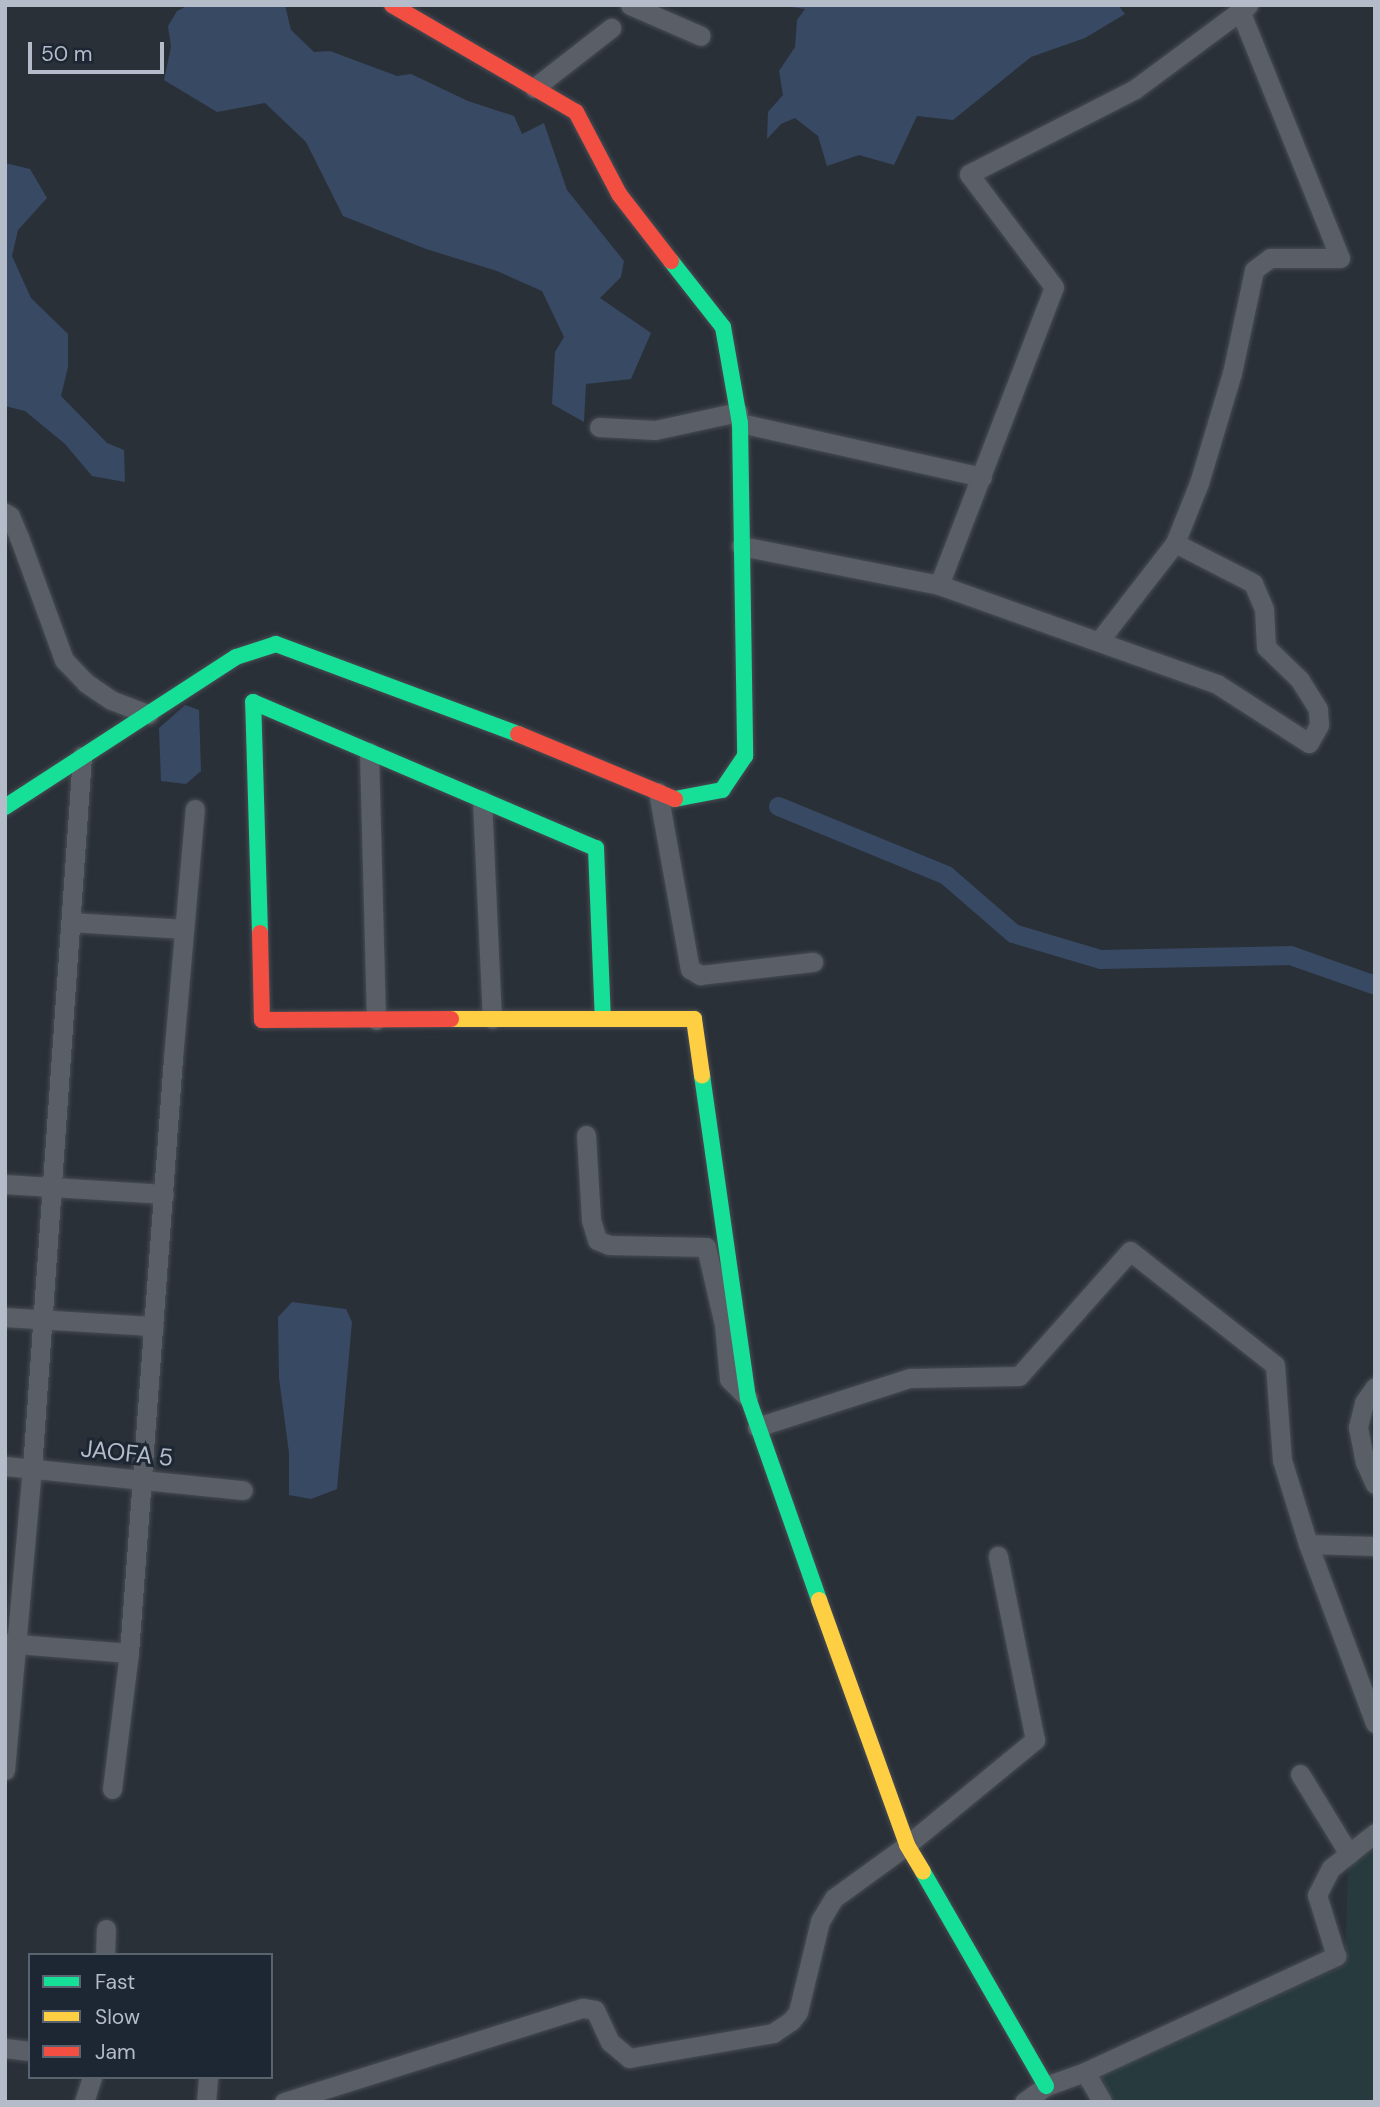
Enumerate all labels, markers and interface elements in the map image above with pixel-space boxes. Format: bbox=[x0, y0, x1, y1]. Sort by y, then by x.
scale bar bbox=[32, 28, 168, 72]
text: 50 m bbox=[41, 40, 92, 68]
street label: JAOFA 5 bbox=[79, 1434, 175, 1472]
legend bbox=[28, 1953, 273, 2079]
text: Fast bbox=[95, 1968, 135, 1996]
text: Slow bbox=[95, 2003, 140, 2031]
text: Jam bbox=[95, 2038, 136, 2066]

